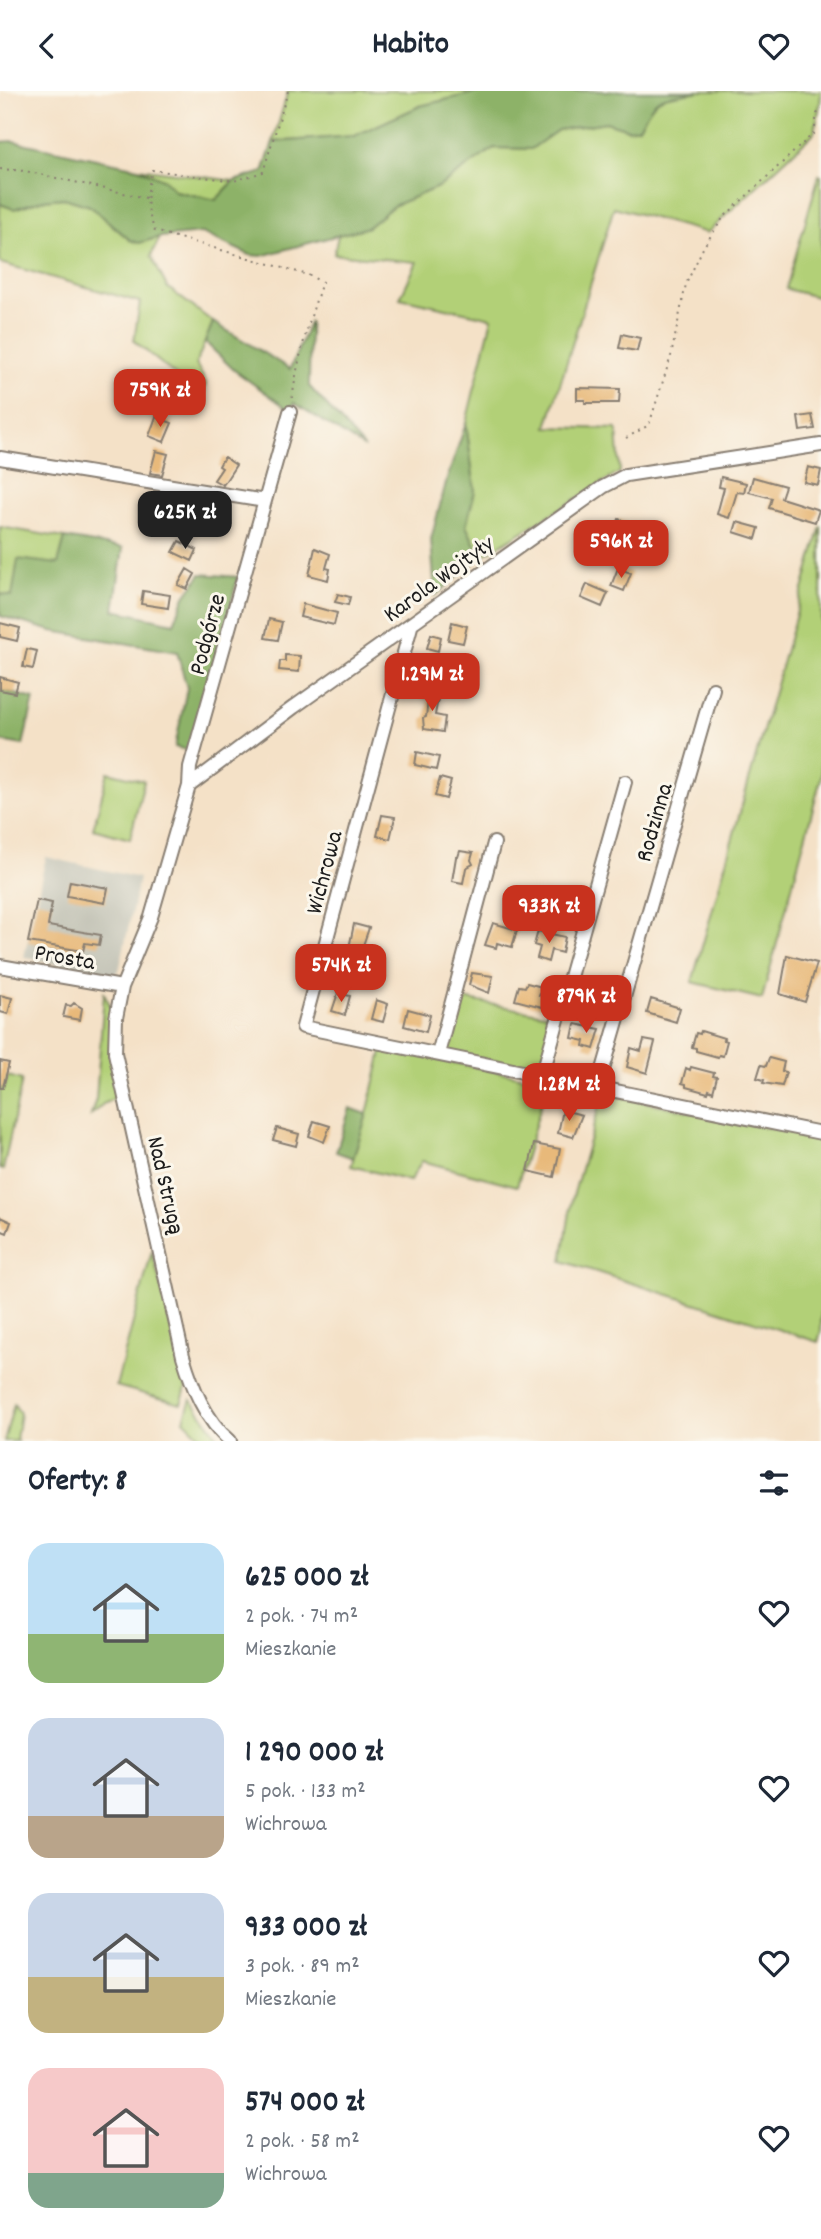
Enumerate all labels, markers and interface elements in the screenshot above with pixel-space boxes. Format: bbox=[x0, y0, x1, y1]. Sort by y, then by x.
text: Habito bbox=[372, 23, 449, 69]
icon: back bbox=[28, 27, 66, 65]
icon: heart bbox=[755, 27, 793, 65]
pin: 759K zł bbox=[95, 369, 225, 429]
text: 759K zł bbox=[130, 375, 190, 408]
pin: 625K zł bbox=[120, 491, 250, 551]
text: 625K zł bbox=[154, 497, 216, 530]
pin: 596K zł bbox=[556, 521, 686, 580]
text: 596K zł bbox=[590, 526, 652, 559]
street label: Karola Wojtyły bbox=[377, 528, 503, 632]
street label: Podgórze bbox=[182, 590, 236, 679]
pin: 1.29M zł bbox=[360, 653, 504, 713]
text: 1.29M zł bbox=[401, 659, 463, 692]
street label: Rodzinna bbox=[628, 779, 684, 866]
street label: Wichrowa bbox=[298, 827, 354, 918]
pin: 933K zł bbox=[484, 885, 614, 945]
text: 933K zł bbox=[518, 891, 580, 924]
street label: Prosta bbox=[32, 937, 98, 981]
pin: 574K zł bbox=[276, 944, 406, 1004]
text: 574K zł bbox=[311, 950, 371, 983]
pin: 879K zł bbox=[521, 975, 651, 1035]
text: 879K zł bbox=[556, 981, 616, 1014]
pin: 1.28M zł bbox=[497, 1063, 641, 1123]
text: 1.28M zł bbox=[538, 1069, 600, 1102]
street label: Nad Strugą bbox=[136, 1133, 192, 1238]
text: Oferty: 8 bbox=[28, 1462, 127, 1505]
icon: filters bbox=[755, 1464, 793, 1502]
text: 625 000 zł bbox=[245, 1558, 368, 1601]
icon: home bbox=[84, 1571, 168, 1655]
icon: heart bbox=[755, 1594, 793, 1632]
text: 2 pok. · 74 m² bbox=[245, 1601, 358, 1634]
text: Mieszkanie bbox=[245, 1634, 336, 1667]
text: 1 290 000 zł bbox=[245, 1733, 383, 1776]
icon: home bbox=[84, 1746, 168, 1830]
icon: heart bbox=[755, 1769, 793, 1807]
text: 5 pok. · 133 m² bbox=[245, 1776, 366, 1809]
text: Wichrowa bbox=[245, 1809, 327, 1842]
text: 933 000 zł bbox=[245, 1908, 367, 1951]
icon: home bbox=[84, 1921, 168, 2005]
icon: heart bbox=[755, 1944, 793, 1982]
text: 3 pok. · 89 m² bbox=[245, 1951, 360, 1984]
text: Mieszkanie bbox=[245, 1984, 336, 2017]
text: 574 000 zł bbox=[245, 2083, 365, 2126]
icon: home bbox=[84, 2096, 168, 2180]
icon: heart bbox=[755, 2119, 793, 2157]
text: 2 pok. · 58 m² bbox=[245, 2126, 360, 2159]
text: Wichrowa bbox=[245, 2159, 327, 2192]

